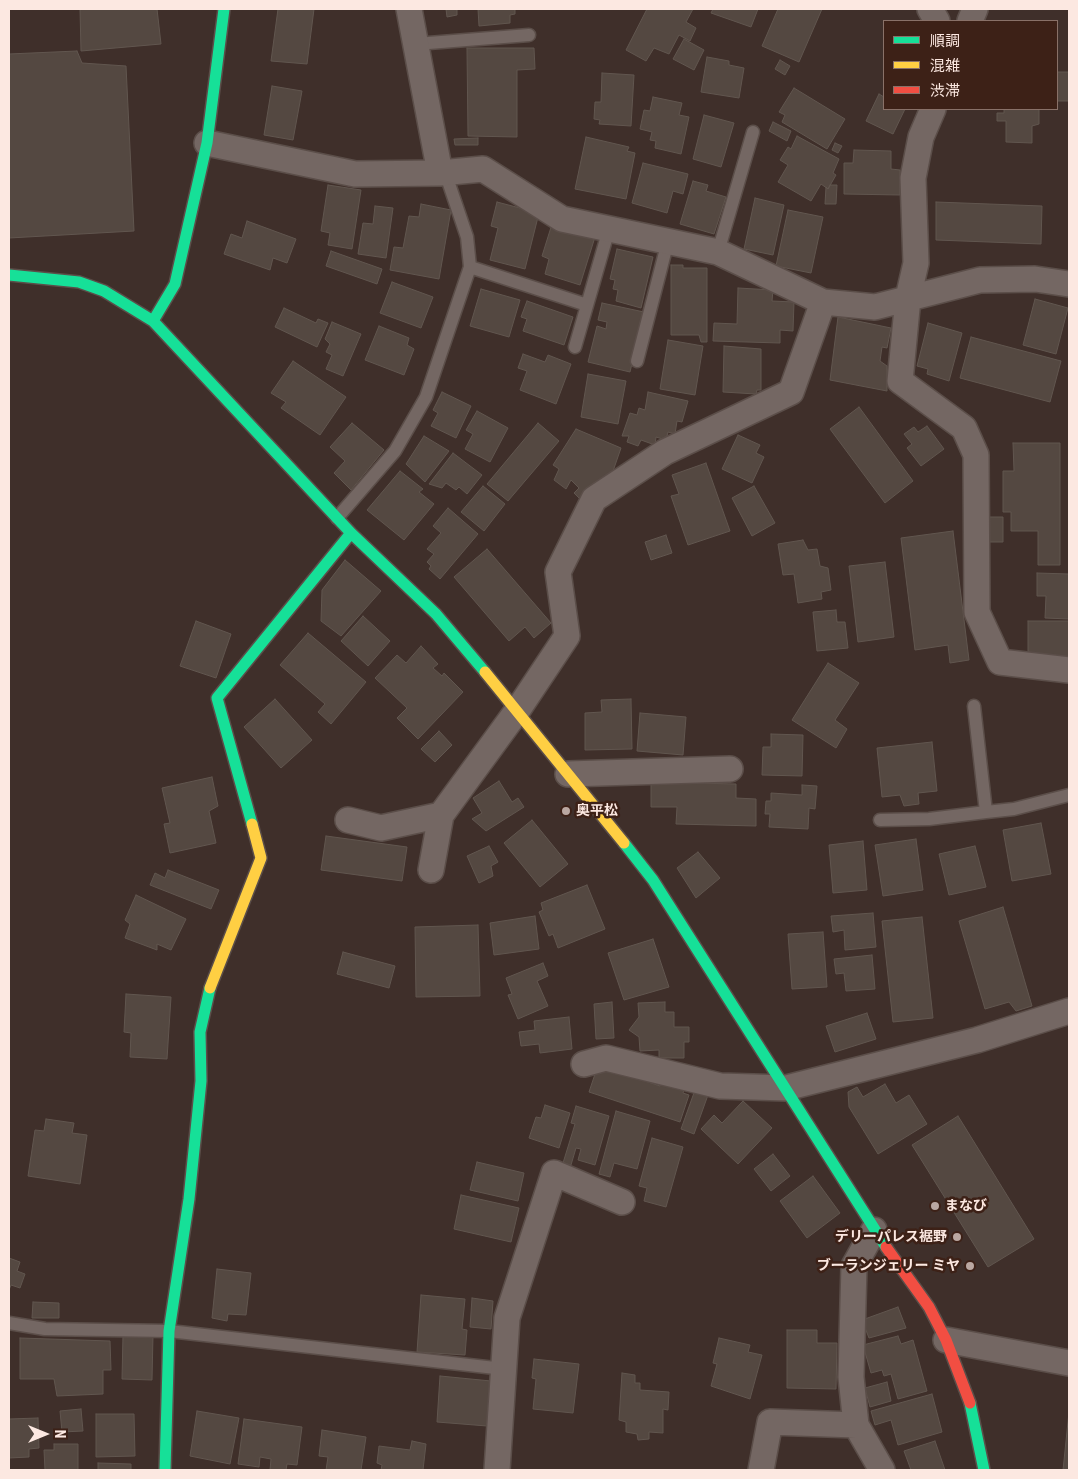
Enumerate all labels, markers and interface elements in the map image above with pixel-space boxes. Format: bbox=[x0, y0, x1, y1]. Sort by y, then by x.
legend bbox=[883, 20, 1058, 110]
text: 順調 bbox=[930, 32, 960, 50]
text: 混雑 bbox=[930, 57, 960, 75]
text: 渋滞 bbox=[930, 82, 960, 100]
place label: 奥平松 bbox=[576, 803, 618, 819]
marker: 奥平松 bbox=[560, 805, 572, 817]
place label: まなび bbox=[945, 1198, 987, 1214]
marker: まなび bbox=[929, 1200, 941, 1212]
place label: デリーパレス裾野 bbox=[835, 1229, 947, 1245]
marker: デリーパレス裾野 bbox=[951, 1231, 963, 1243]
place label: ブーランジェリー ミヤ bbox=[817, 1258, 960, 1274]
marker: ブーランジェリー ミヤ bbox=[964, 1260, 976, 1272]
north arrow bbox=[20, 1409, 70, 1459]
text: N bbox=[52, 1430, 68, 1438]

